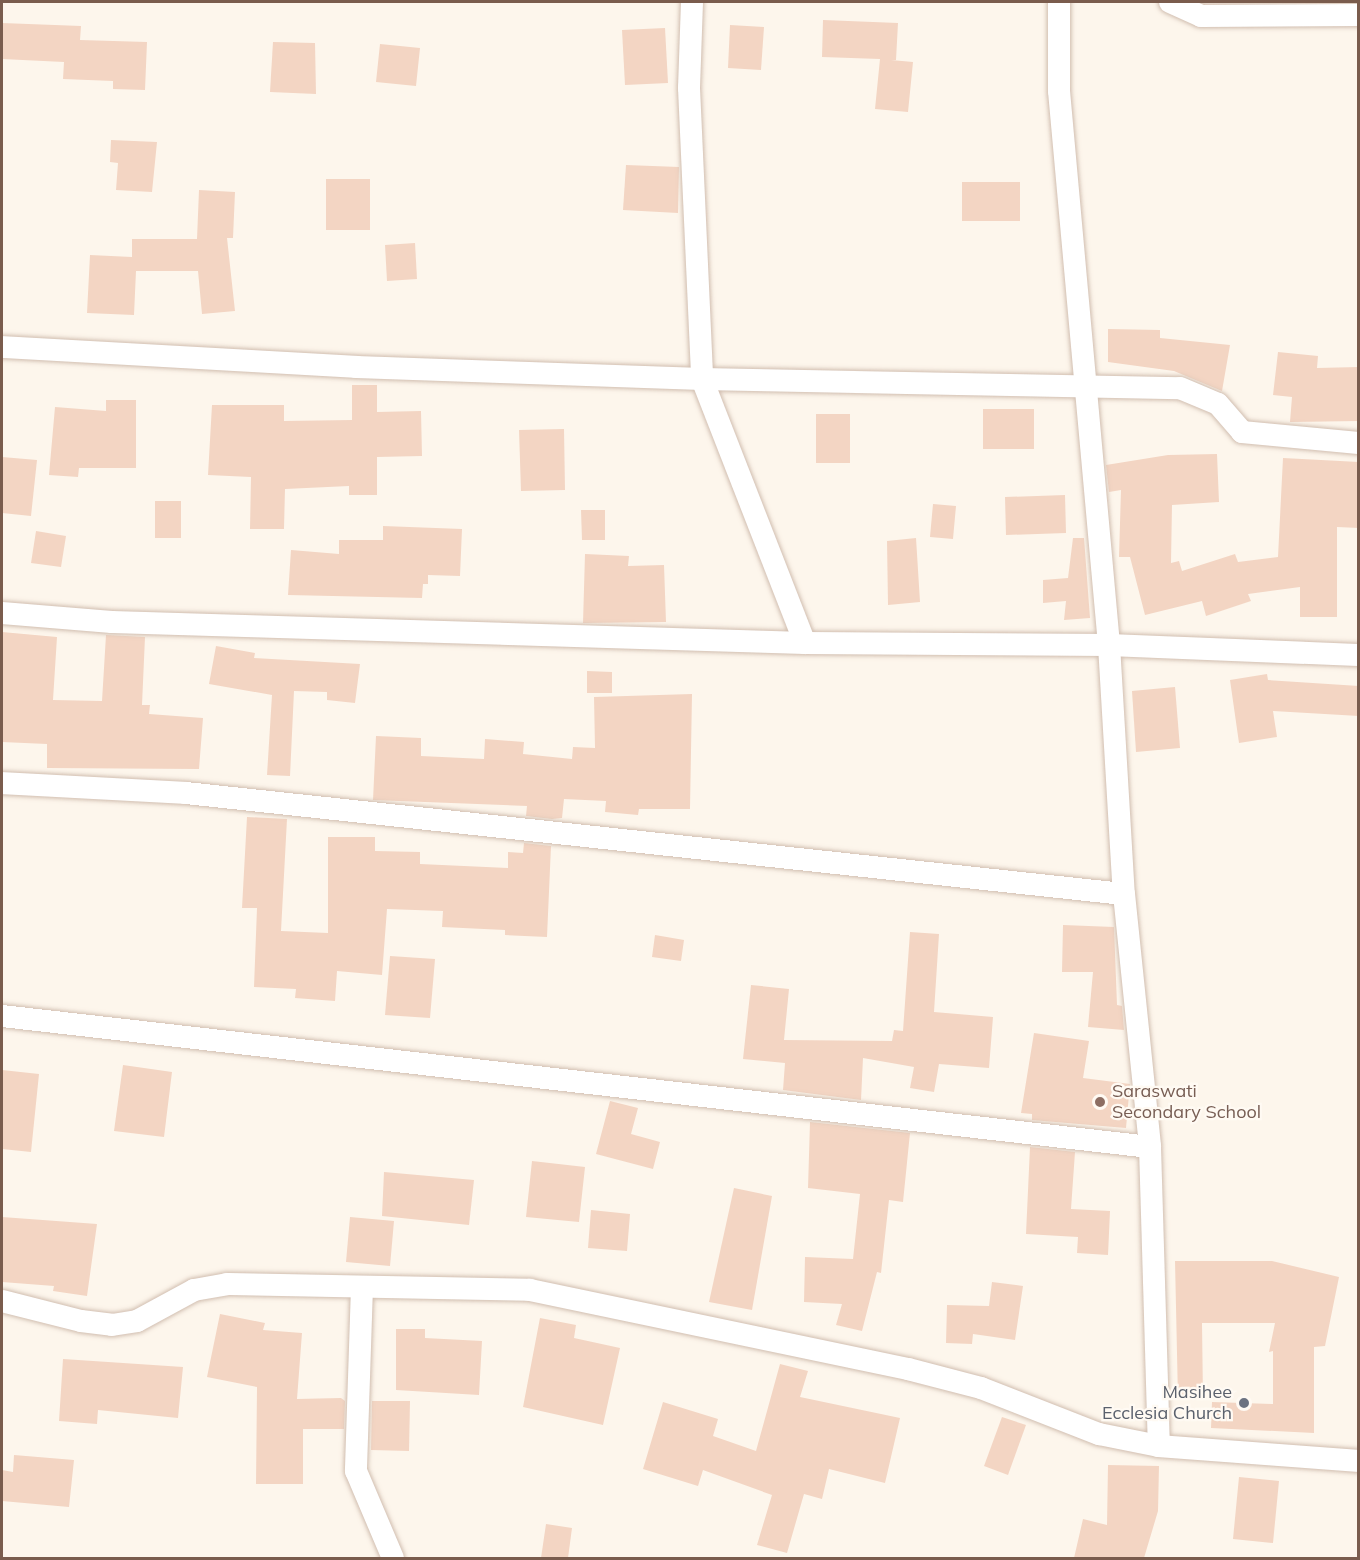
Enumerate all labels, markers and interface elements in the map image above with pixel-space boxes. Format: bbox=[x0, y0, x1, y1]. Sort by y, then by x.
place label: Saraswati Secondary School bbox=[1112, 1081, 1261, 1124]
marker: Saraswati Secondary School bbox=[1093, 1095, 1107, 1109]
place label: Masihee Ecclesia Church bbox=[1102, 1382, 1232, 1424]
marker: Masihee Ecclesia Church bbox=[1237, 1396, 1251, 1410]

